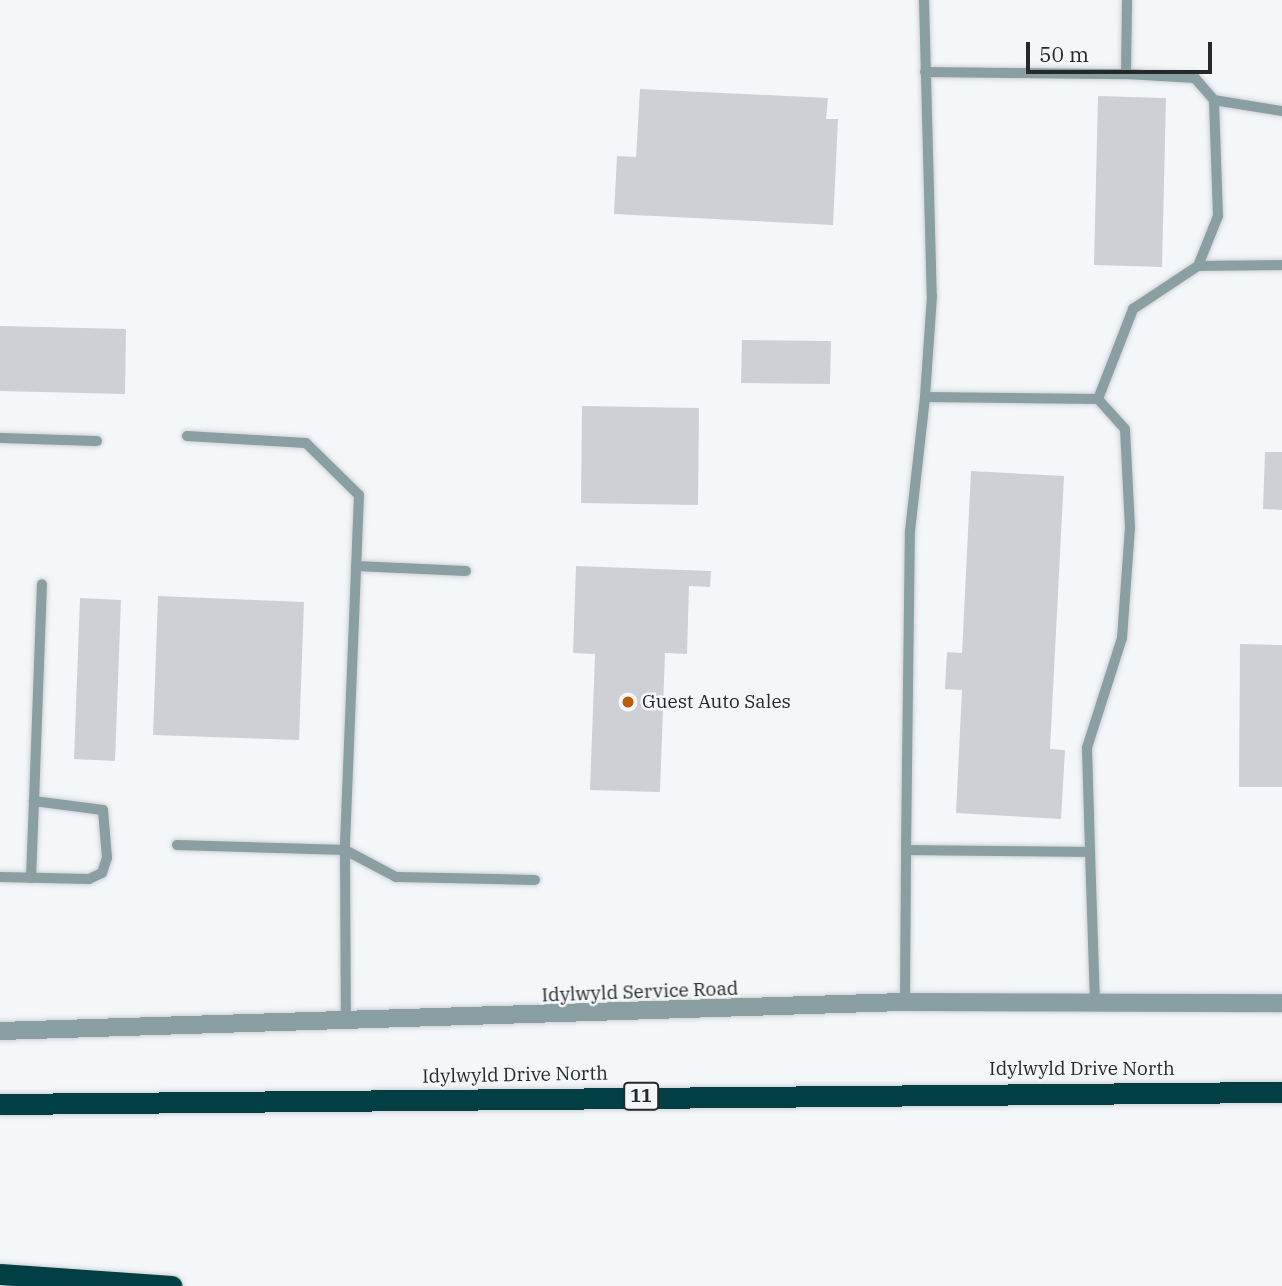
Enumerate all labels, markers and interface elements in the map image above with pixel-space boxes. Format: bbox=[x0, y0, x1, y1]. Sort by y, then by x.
scale bar bbox=[1030, 28, 1216, 72]
text: 50 m bbox=[1039, 40, 1089, 68]
place label: Guest Auto Sales bbox=[642, 691, 791, 713]
marker: Guest Auto Sales bbox=[620, 694, 636, 710]
street label: Idylwyld Service Road bbox=[541, 977, 739, 1007]
street label: Idylwyld Drive North bbox=[989, 1058, 1175, 1080]
street label: Idylwyld Drive North bbox=[422, 1062, 608, 1088]
road number: 11 bbox=[622, 1082, 660, 1111]

